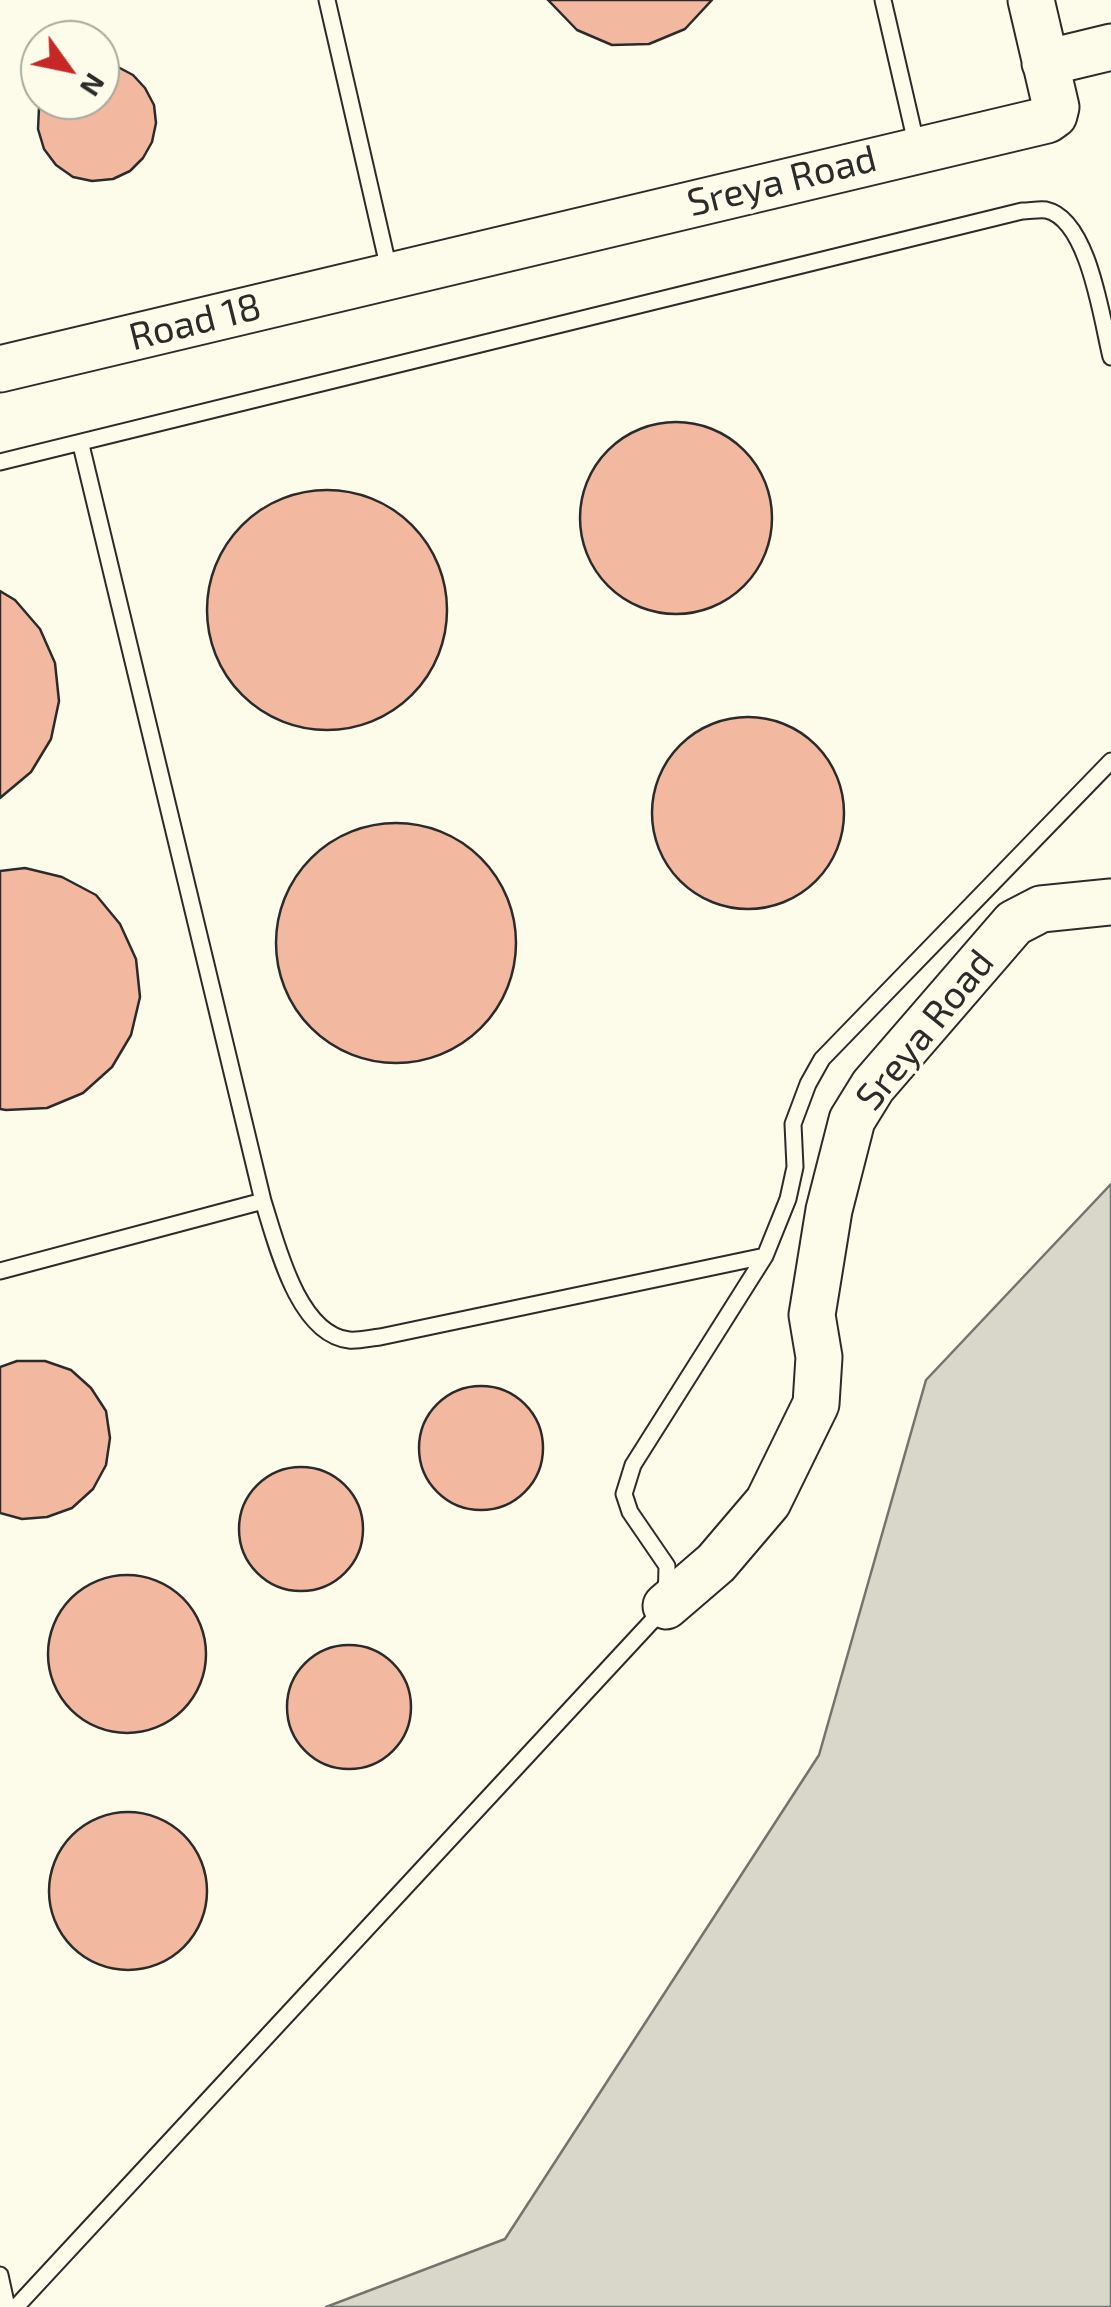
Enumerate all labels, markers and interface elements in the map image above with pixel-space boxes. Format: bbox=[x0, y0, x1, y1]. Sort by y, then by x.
north arrow bbox=[20, 20, 120, 120]
text: N bbox=[74, 68, 113, 103]
street label: Sreya Road bbox=[683, 136, 881, 226]
street label: Road 18 bbox=[124, 284, 266, 360]
street label: Sreya Road bbox=[847, 941, 1003, 1119]

